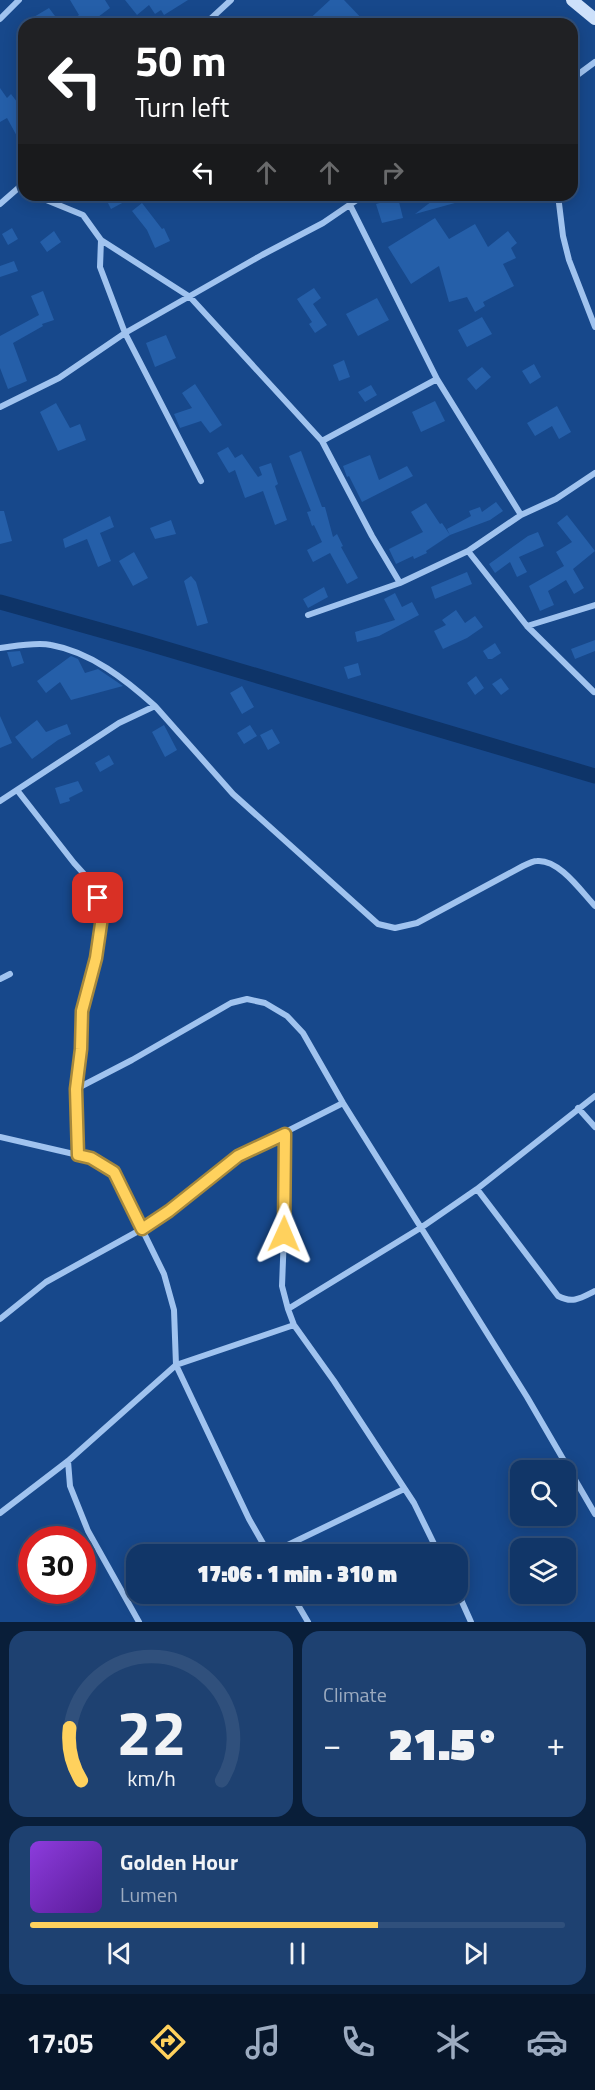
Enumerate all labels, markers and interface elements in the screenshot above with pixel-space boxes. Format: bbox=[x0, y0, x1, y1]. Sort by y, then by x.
text: 50 m bbox=[135, 28, 227, 92]
icon: left bbox=[36, 42, 114, 120]
text: Turn left bbox=[135, 86, 229, 127]
icon: left bbox=[187, 156, 220, 189]
icon: ahead bbox=[250, 156, 283, 189]
icon: ahead bbox=[313, 156, 346, 189]
icon: right bbox=[376, 156, 409, 189]
pin bbox=[72, 872, 123, 923]
icon: arrive bbox=[81, 881, 114, 914]
position arrow bbox=[252, 1202, 316, 1266]
map controls bbox=[510, 1460, 576, 1604]
button: search bbox=[510, 1460, 576, 1526]
speed limit sign: 30 bbox=[18, 1526, 96, 1604]
button: layers bbox=[510, 1538, 576, 1604]
text: 17:06 · 1 min · 310 m bbox=[197, 1557, 397, 1591]
text: Climate bbox=[323, 1679, 387, 1710]
text: 22 bbox=[116, 1684, 186, 1779]
text: 21.5° bbox=[388, 1709, 500, 1777]
text: − bbox=[323, 1719, 341, 1769]
text: + bbox=[547, 1719, 565, 1769]
text: km/h bbox=[127, 1762, 175, 1794]
text: Golden Hour bbox=[120, 1845, 238, 1879]
text: Lumen bbox=[120, 1879, 178, 1910]
icon: previous bbox=[103, 1937, 136, 1970]
icon: pause bbox=[281, 1937, 314, 1970]
icon: next bbox=[459, 1937, 492, 1970]
icon: directions bbox=[147, 2021, 189, 2063]
icon: music bbox=[242, 2021, 284, 2063]
icon: phone bbox=[337, 2021, 379, 2063]
icon: climate bbox=[432, 2021, 474, 2063]
icon: car bbox=[526, 2021, 568, 2063]
text: 17:05 bbox=[26, 2022, 94, 2063]

